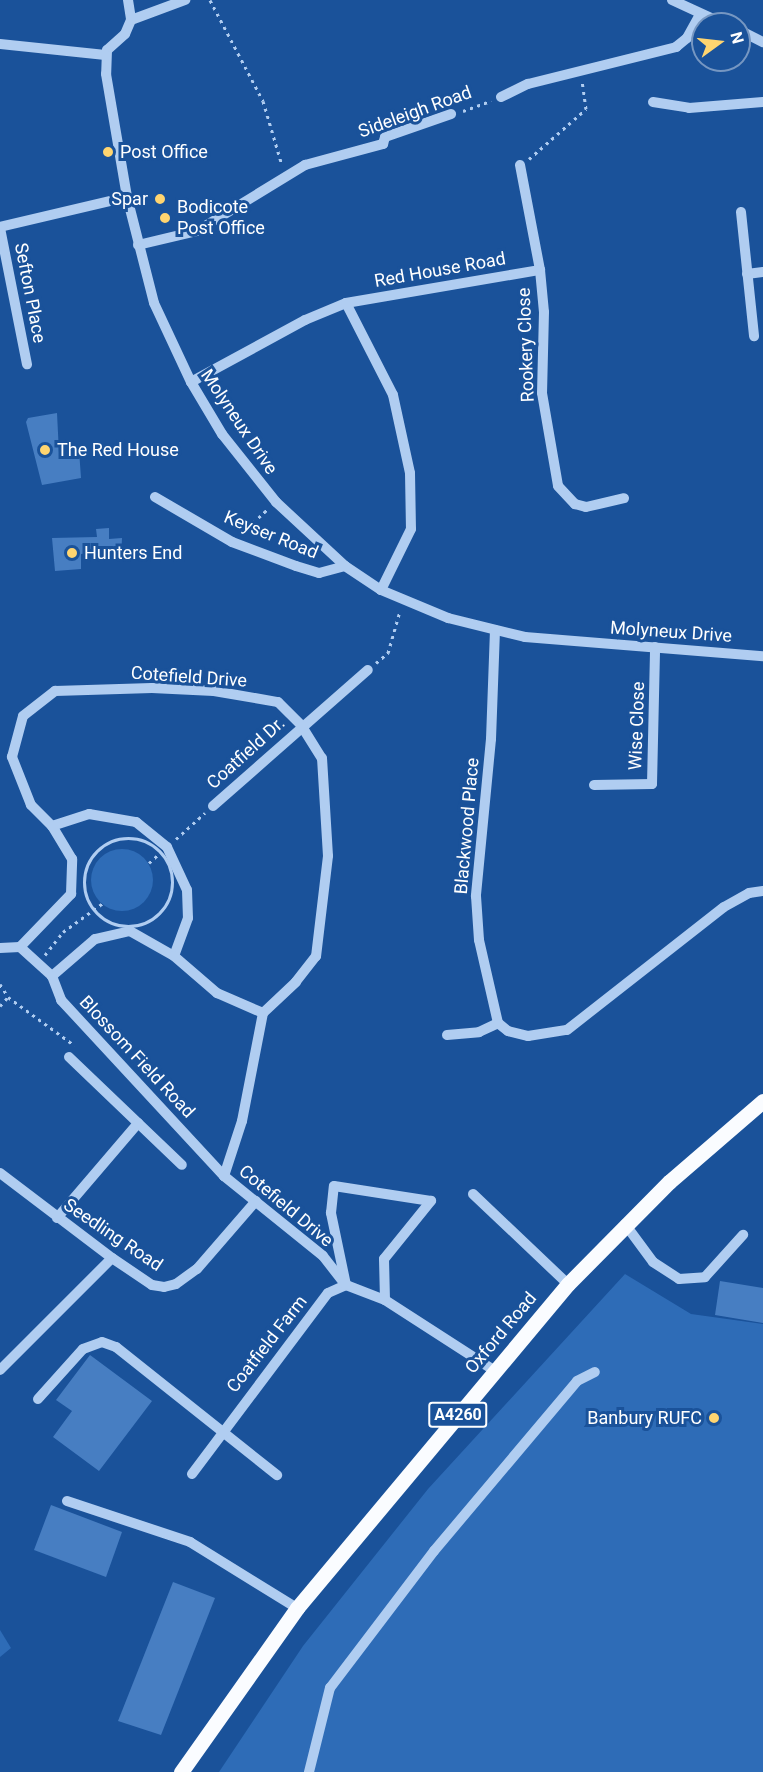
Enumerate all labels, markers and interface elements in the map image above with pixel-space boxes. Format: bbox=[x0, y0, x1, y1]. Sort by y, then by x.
north arrow bbox=[691, 12, 751, 72]
text: N bbox=[726, 30, 748, 46]
street label: Sideleigh Road bbox=[355, 82, 475, 142]
place label: Post Office bbox=[120, 141, 208, 163]
marker: Post Office bbox=[101, 145, 115, 159]
place label: Spar bbox=[111, 188, 148, 210]
marker: Spar bbox=[153, 192, 167, 206]
place label: Bodicote Post Office bbox=[177, 197, 265, 240]
marker: Bodicote Post Office bbox=[158, 211, 172, 225]
street label: Sefton Place bbox=[10, 241, 50, 345]
street label: Red House Road bbox=[373, 248, 507, 292]
street label: Rookery Close bbox=[513, 287, 539, 403]
street label: Molyneux Drive bbox=[196, 365, 282, 479]
place label: The Red House bbox=[57, 439, 179, 461]
marker: The Red House bbox=[38, 443, 52, 457]
street label: Keyser Road bbox=[221, 506, 321, 564]
place label: Hunters End bbox=[84, 542, 182, 564]
marker: Hunters End bbox=[65, 546, 79, 560]
street label: Molyneux Drive bbox=[609, 617, 733, 647]
street label: Cotefield Drive bbox=[130, 662, 248, 692]
street label: Wise Close bbox=[625, 681, 649, 771]
street label: Coatfield Dr. bbox=[202, 712, 290, 794]
street label: Blackwood Place bbox=[450, 757, 484, 895]
street label: Blossom Field Road bbox=[75, 991, 199, 1123]
street label: Cotefield Drive bbox=[234, 1160, 338, 1252]
street label: Seedling Road bbox=[60, 1194, 166, 1276]
street label: Oxford Road bbox=[461, 1288, 541, 1378]
street label: Coatfield Farm bbox=[222, 1291, 312, 1397]
road number: A4260 bbox=[428, 1402, 488, 1428]
place label: Banbury RUFC bbox=[587, 1407, 702, 1429]
marker: Banbury RUFC bbox=[707, 1411, 721, 1425]

